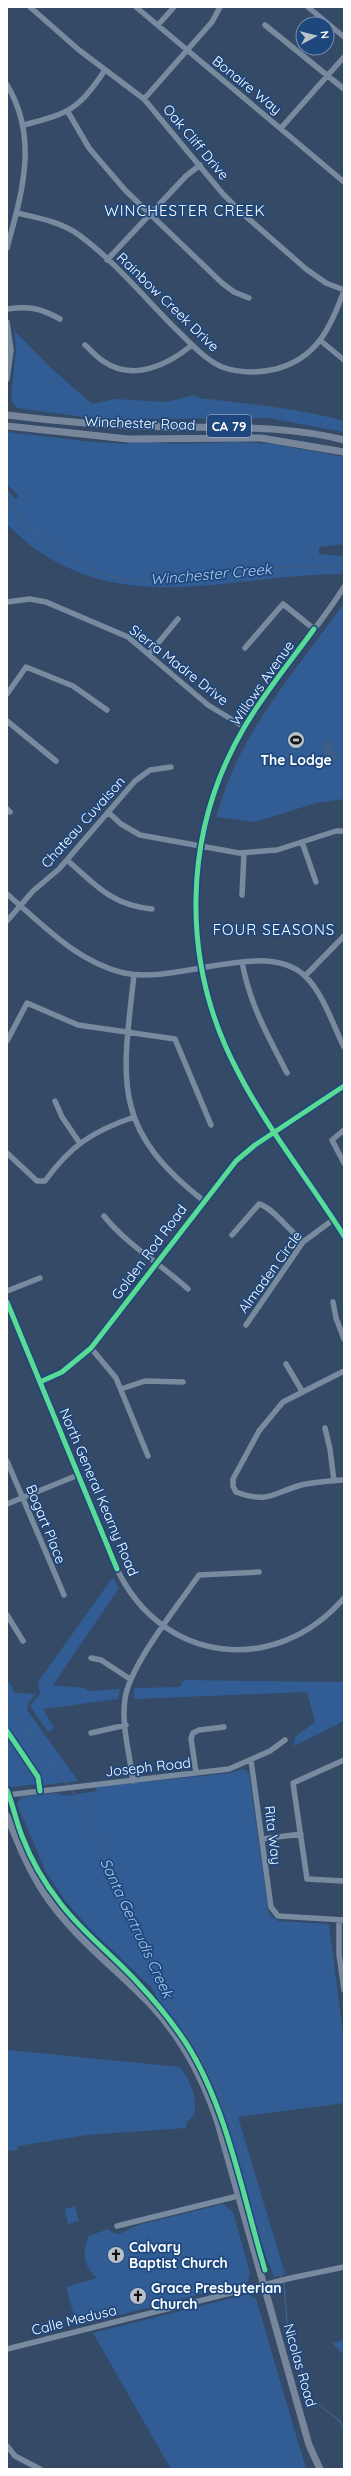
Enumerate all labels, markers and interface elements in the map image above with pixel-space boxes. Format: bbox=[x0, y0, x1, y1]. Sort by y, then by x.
north arrow bbox=[295, 16, 335, 56]
text: N bbox=[317, 30, 332, 40]
street label: Bonaire Way bbox=[209, 52, 285, 118]
street label: Oak Cliff Drive bbox=[159, 100, 233, 184]
district label: WINCHESTER CREEK bbox=[104, 201, 266, 220]
street label: Rainbow Creek Drive bbox=[113, 249, 223, 356]
street label: Winchester Road bbox=[84, 412, 196, 434]
road number: CA 79 bbox=[207, 415, 251, 437]
water label: Winchester Creek bbox=[150, 559, 274, 589]
street label: Sierra Madre Drive bbox=[126, 621, 232, 709]
street label: Willows Avenue bbox=[226, 637, 298, 729]
sports icon: The Lodge bbox=[286, 730, 306, 750]
place label: The Lodge bbox=[260, 751, 332, 769]
street label: Chateau Cuvaison bbox=[37, 772, 129, 872]
district label: FOUR SEASONS bbox=[213, 920, 335, 939]
street label: Golden Rod Road bbox=[107, 1201, 191, 1303]
street label: Almaden Circle bbox=[234, 1227, 306, 1317]
street label: North General Kearny Road bbox=[55, 1405, 143, 1579]
street label: Bogart Place bbox=[22, 1482, 70, 1566]
street label: Joseph Road bbox=[104, 1754, 192, 1780]
street label: Rita Way bbox=[260, 1804, 286, 1866]
water label: Santa Gertrudis Creek bbox=[96, 1855, 179, 2003]
place label: Calvary Baptist Church bbox=[129, 2238, 228, 2272]
church icon: Calvary Baptist Church bbox=[106, 2245, 126, 2265]
place label: Grace Presbyterian Church bbox=[151, 2279, 282, 2313]
church icon: Grace Presbyterian Church bbox=[128, 2286, 148, 2306]
street label: Calle Medusa bbox=[30, 2301, 118, 2339]
street label: Nicolas Road bbox=[280, 2321, 320, 2409]

